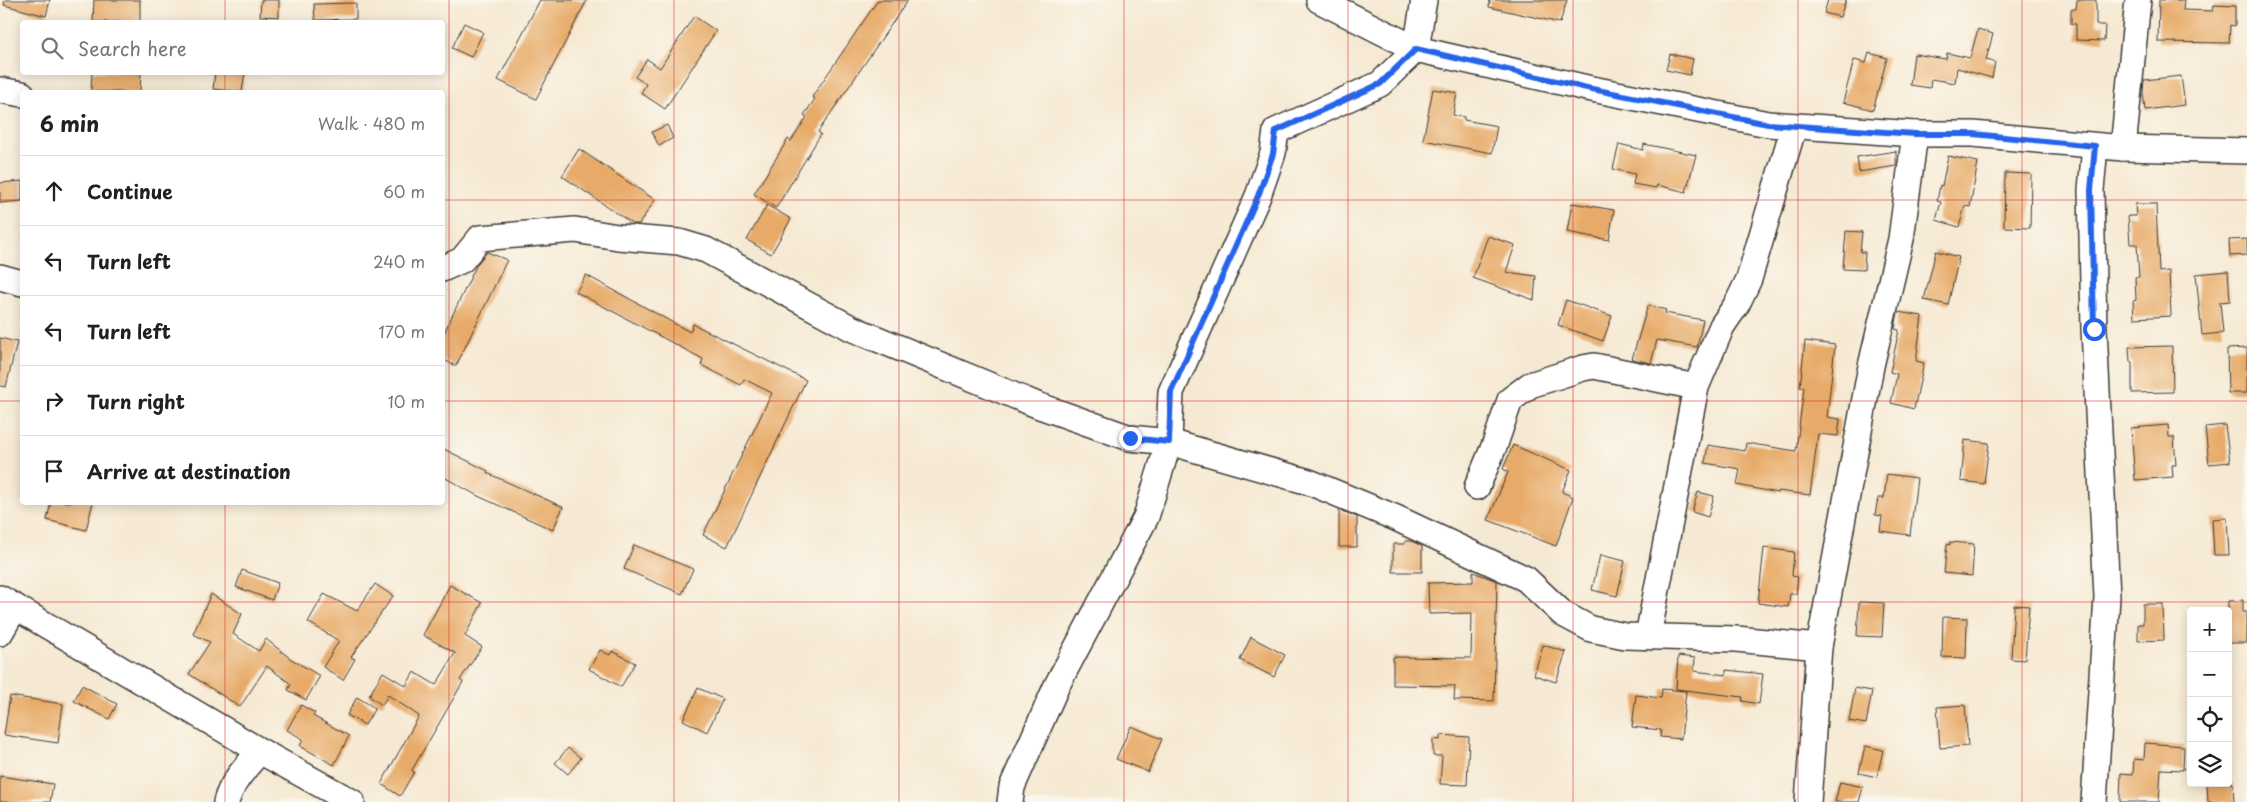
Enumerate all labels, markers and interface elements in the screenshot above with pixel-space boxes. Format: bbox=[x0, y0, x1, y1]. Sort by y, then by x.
search box bbox=[20, 20, 445, 75]
icon: search bbox=[38, 34, 66, 62]
text: Search here bbox=[78, 34, 187, 62]
text: 6 min bbox=[40, 107, 99, 139]
text: Walk · 480 m bbox=[318, 111, 425, 135]
icon: ahead bbox=[40, 177, 68, 205]
text: Continue bbox=[87, 177, 173, 205]
text: 60 m bbox=[383, 179, 425, 203]
icon: left bbox=[40, 247, 68, 275]
text: Turn left bbox=[87, 247, 171, 275]
text: 240 m bbox=[373, 249, 425, 273]
icon: left bbox=[40, 317, 68, 345]
text: Turn left bbox=[87, 317, 171, 345]
route start bbox=[2083, 318, 2106, 341]
text: 170 m bbox=[379, 319, 425, 343]
icon: right bbox=[40, 387, 68, 415]
text: Turn right bbox=[87, 387, 185, 415]
text: 10 m bbox=[388, 389, 425, 413]
route end bbox=[1119, 427, 1142, 450]
icon: arrive bbox=[40, 457, 68, 485]
text: Arrive at destination bbox=[87, 457, 291, 485]
map controls bbox=[2187, 607, 2232, 787]
button: + bbox=[2187, 607, 2232, 652]
button: − bbox=[2187, 652, 2232, 697]
button: locate bbox=[2187, 697, 2232, 742]
button: layers bbox=[2187, 742, 2232, 787]

